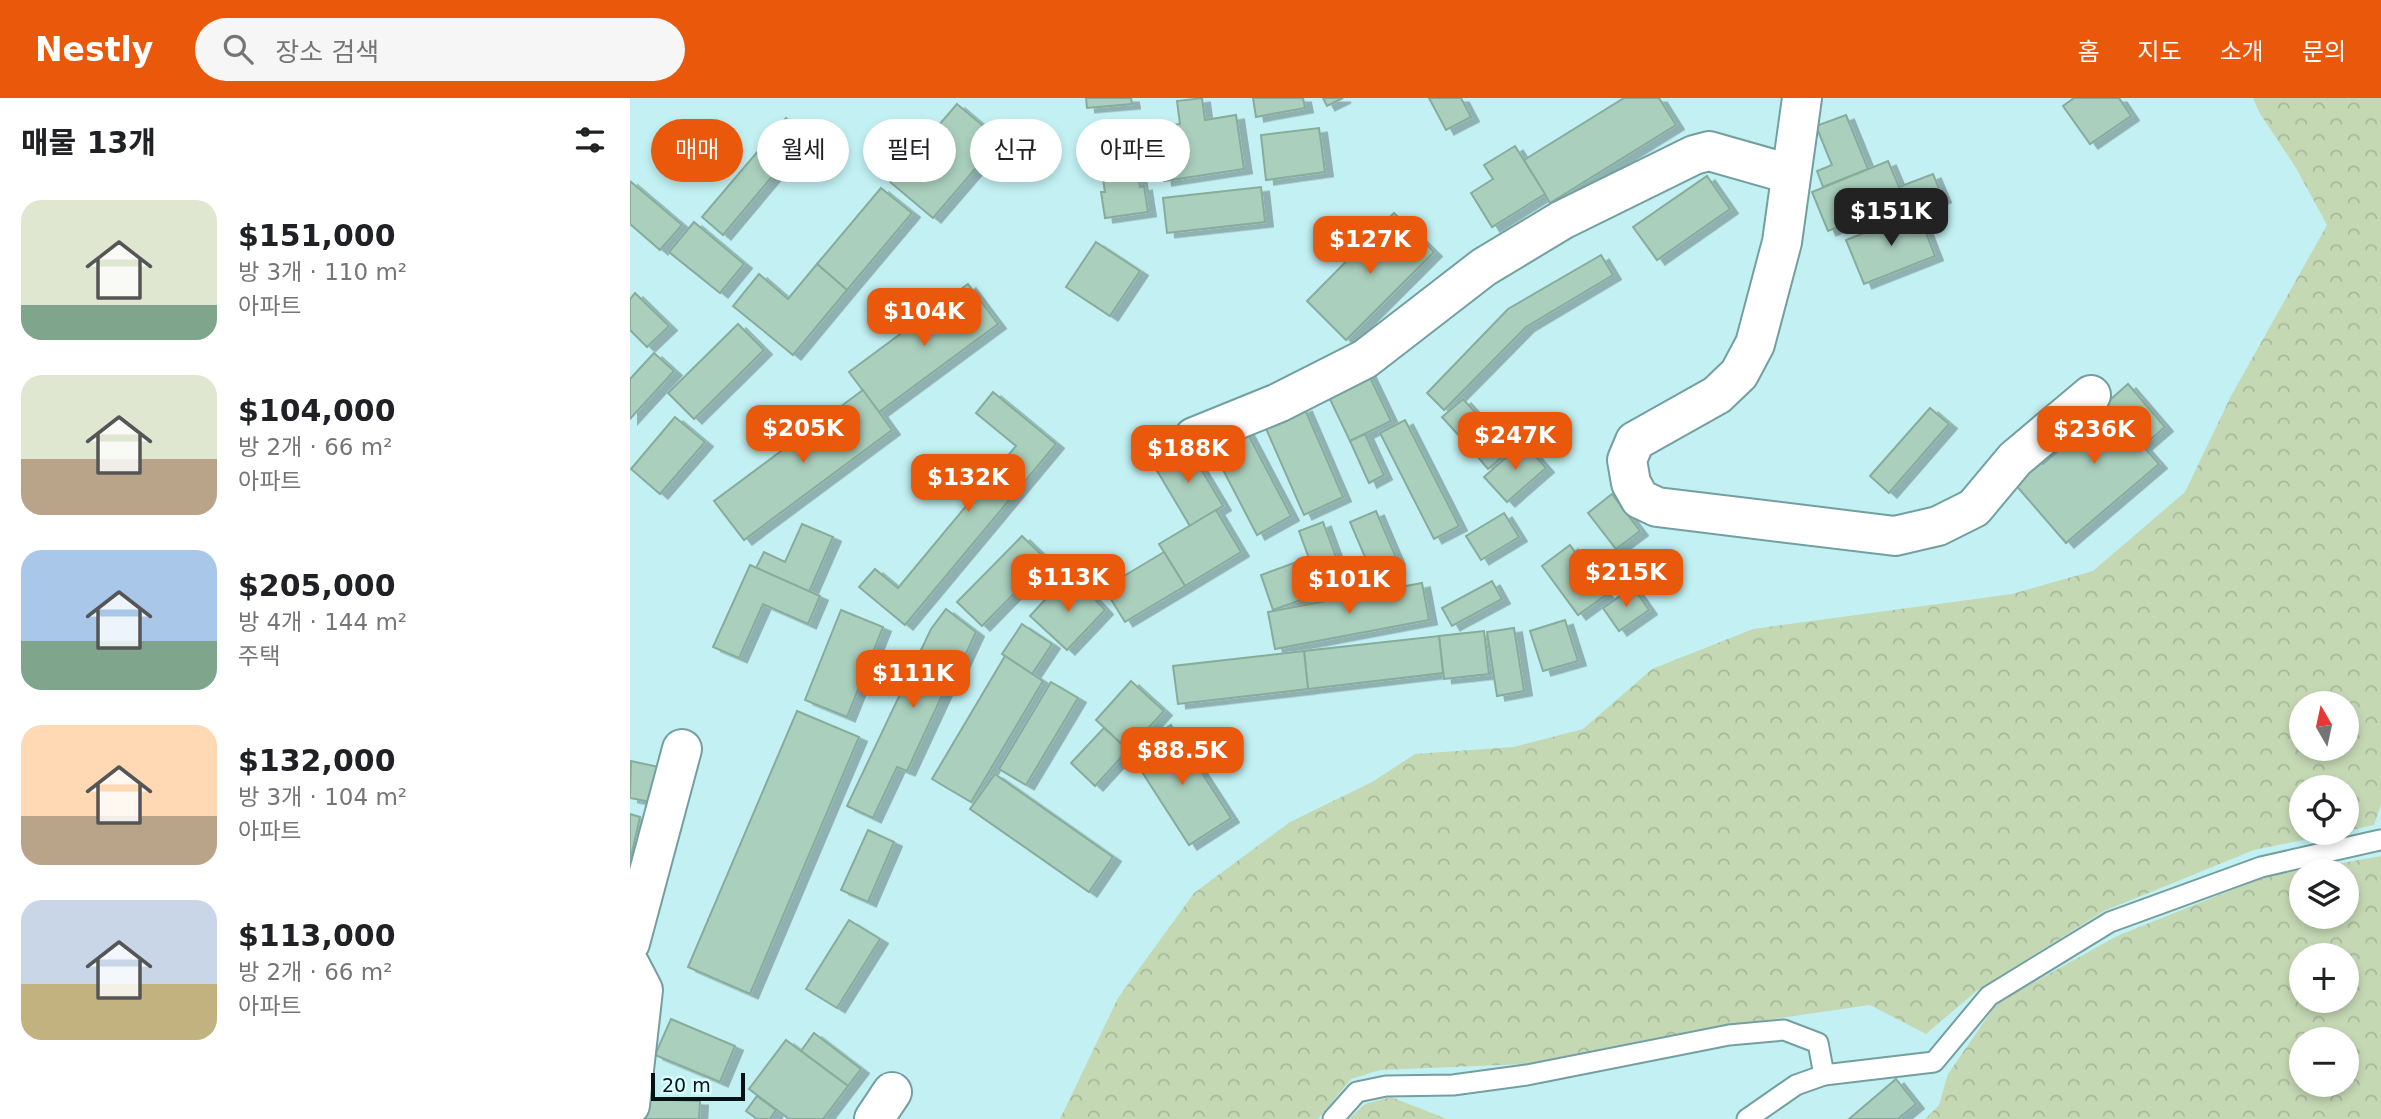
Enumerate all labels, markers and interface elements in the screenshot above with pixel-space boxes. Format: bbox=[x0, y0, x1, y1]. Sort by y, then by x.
search box bbox=[195, 18, 685, 81]
text: Nestly bbox=[35, 30, 153, 69]
icon: search bbox=[219, 30, 257, 68]
text: 장소 검색 bbox=[275, 37, 379, 67]
text: 홈 bbox=[2077, 38, 2099, 66]
text: 지도 bbox=[2137, 38, 2182, 66]
text: 소개 bbox=[2220, 38, 2264, 66]
text: 문의 bbox=[2302, 38, 2346, 66]
chip: 매매 bbox=[651, 119, 743, 182]
chip: 월세 bbox=[757, 119, 849, 182]
chip: 필터 bbox=[863, 119, 956, 182]
chip: 신규 bbox=[970, 119, 1062, 182]
chip: 아파트 bbox=[1076, 119, 1190, 182]
icon: filters bbox=[571, 121, 609, 159]
text: 매물 13개 bbox=[21, 125, 156, 160]
pin: $151K bbox=[1842, 188, 1940, 248]
text: $151K bbox=[1850, 198, 1932, 224]
pin: $127K bbox=[1321, 216, 1419, 276]
text: $151,000 bbox=[238, 218, 396, 253]
text: $127K bbox=[1329, 226, 1411, 252]
icon: home bbox=[77, 228, 161, 312]
text: 방 3개 · 110 m² bbox=[238, 259, 407, 285]
pin: $104K bbox=[875, 288, 973, 348]
text: 아파트 bbox=[238, 293, 301, 319]
text: $104K bbox=[883, 298, 965, 324]
text: $104,000 bbox=[238, 393, 396, 428]
icon: home bbox=[77, 403, 161, 487]
pin: $205K bbox=[754, 406, 852, 465]
pin: $236K bbox=[2045, 406, 2143, 466]
pin: $247K bbox=[1466, 412, 1564, 472]
text: $205K bbox=[762, 415, 844, 441]
text: $236K bbox=[2053, 416, 2135, 442]
text: $247K bbox=[1474, 422, 1556, 448]
pin: $188K bbox=[1139, 426, 1237, 485]
text: 방 2개 · 66 m² bbox=[238, 434, 392, 460]
text: $188K bbox=[1147, 435, 1229, 461]
pin: $132K bbox=[919, 454, 1017, 514]
text: $132K bbox=[927, 464, 1009, 490]
text: 아파트 bbox=[238, 468, 301, 494]
pin: $215K bbox=[1577, 550, 1675, 609]
pin: $113K bbox=[1019, 554, 1117, 614]
pin: $101K bbox=[1300, 556, 1398, 616]
text: $215K bbox=[1585, 559, 1667, 585]
text: $113K bbox=[1027, 564, 1109, 590]
text: $101K bbox=[1308, 566, 1390, 592]
text: $205,000 bbox=[238, 568, 396, 603]
icon: home bbox=[77, 578, 161, 662]
text: 방 4개 · 144 m² bbox=[238, 609, 407, 635]
text: 주택 bbox=[238, 643, 280, 669]
pin: $111K bbox=[864, 650, 962, 710]
text: $111K bbox=[872, 660, 954, 686]
north arrow bbox=[2289, 691, 2359, 761]
map controls bbox=[2289, 691, 2359, 1097]
pin: $88.5K bbox=[1125, 728, 1239, 787]
text: $88.5K bbox=[1137, 737, 1227, 763]
text: $132,000 bbox=[238, 743, 396, 778]
icon: home bbox=[77, 753, 161, 837]
button: locate bbox=[2289, 775, 2359, 845]
text: 방 3개 · 104 m² bbox=[238, 784, 407, 810]
text: 아파트 bbox=[238, 818, 301, 844]
button: layers bbox=[2289, 859, 2359, 929]
text: $113,000 bbox=[238, 918, 396, 953]
icon: home bbox=[77, 928, 161, 1012]
button: + bbox=[2289, 943, 2359, 1013]
text: 방 2개 · 66 m² bbox=[238, 959, 392, 985]
text: 아파트 bbox=[238, 993, 301, 1019]
button: − bbox=[2289, 1027, 2359, 1097]
scale bar bbox=[651, 1070, 746, 1102]
text: 20 m bbox=[662, 1074, 711, 1096]

